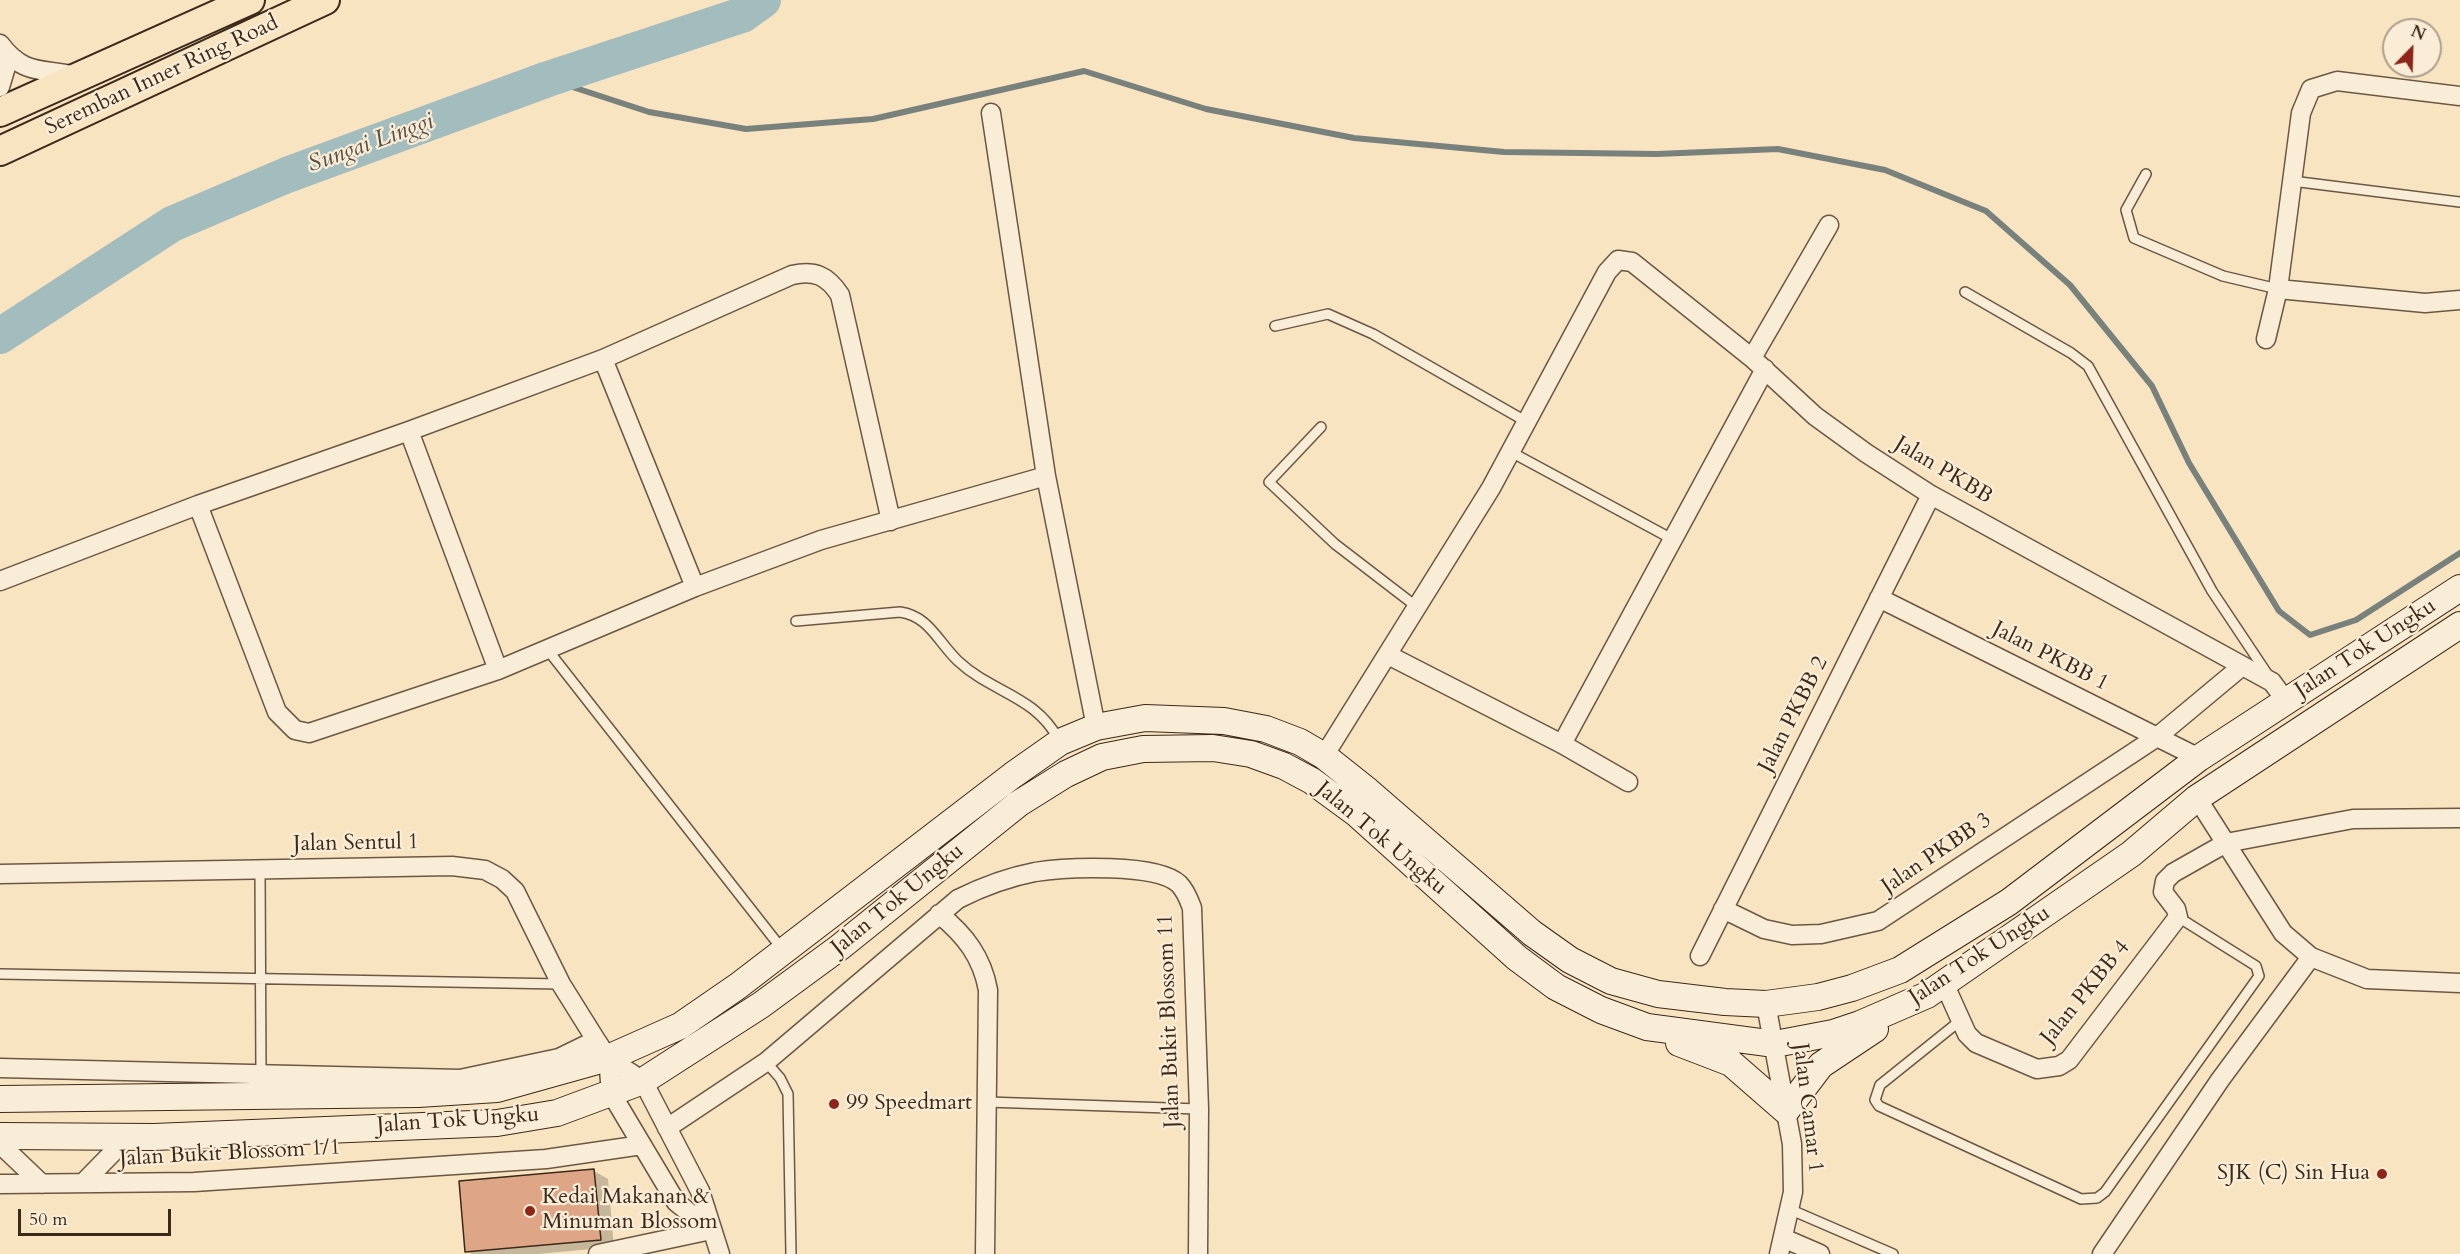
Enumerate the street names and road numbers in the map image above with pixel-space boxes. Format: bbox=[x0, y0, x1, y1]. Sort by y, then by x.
street label: Seremban Inner Ring Road bbox=[41, 10, 283, 142]
street label: Jalan PKBB bbox=[1889, 431, 1997, 511]
street label: Jalan Tok Ungku bbox=[2291, 594, 2441, 704]
street label: Jalan PKBB 1 bbox=[1987, 616, 2113, 698]
street label: Jalan PKBB 2 bbox=[1753, 652, 1835, 778]
street label: Jalan Tok Ungku bbox=[1310, 777, 1452, 901]
street label: Jalan PKBB 3 bbox=[1877, 808, 1997, 900]
street label: Jalan Sentul 1 bbox=[293, 830, 419, 858]
street label: Jalan Tok Ungku bbox=[826, 839, 970, 961]
street label: Jalan Tok Ungku bbox=[1905, 901, 2055, 1011]
street label: Jalan Bukit Blossom 11 bbox=[1153, 913, 1187, 1129]
street label: Jalan PKBB 4 bbox=[2036, 935, 2136, 1051]
street label: Jalan Camar 1 bbox=[1786, 1042, 1828, 1174]
street label: Jalan Tok Ungku bbox=[376, 1102, 540, 1140]
street label: Jalan Bukit Blossom 1/1 bbox=[119, 1135, 341, 1173]

